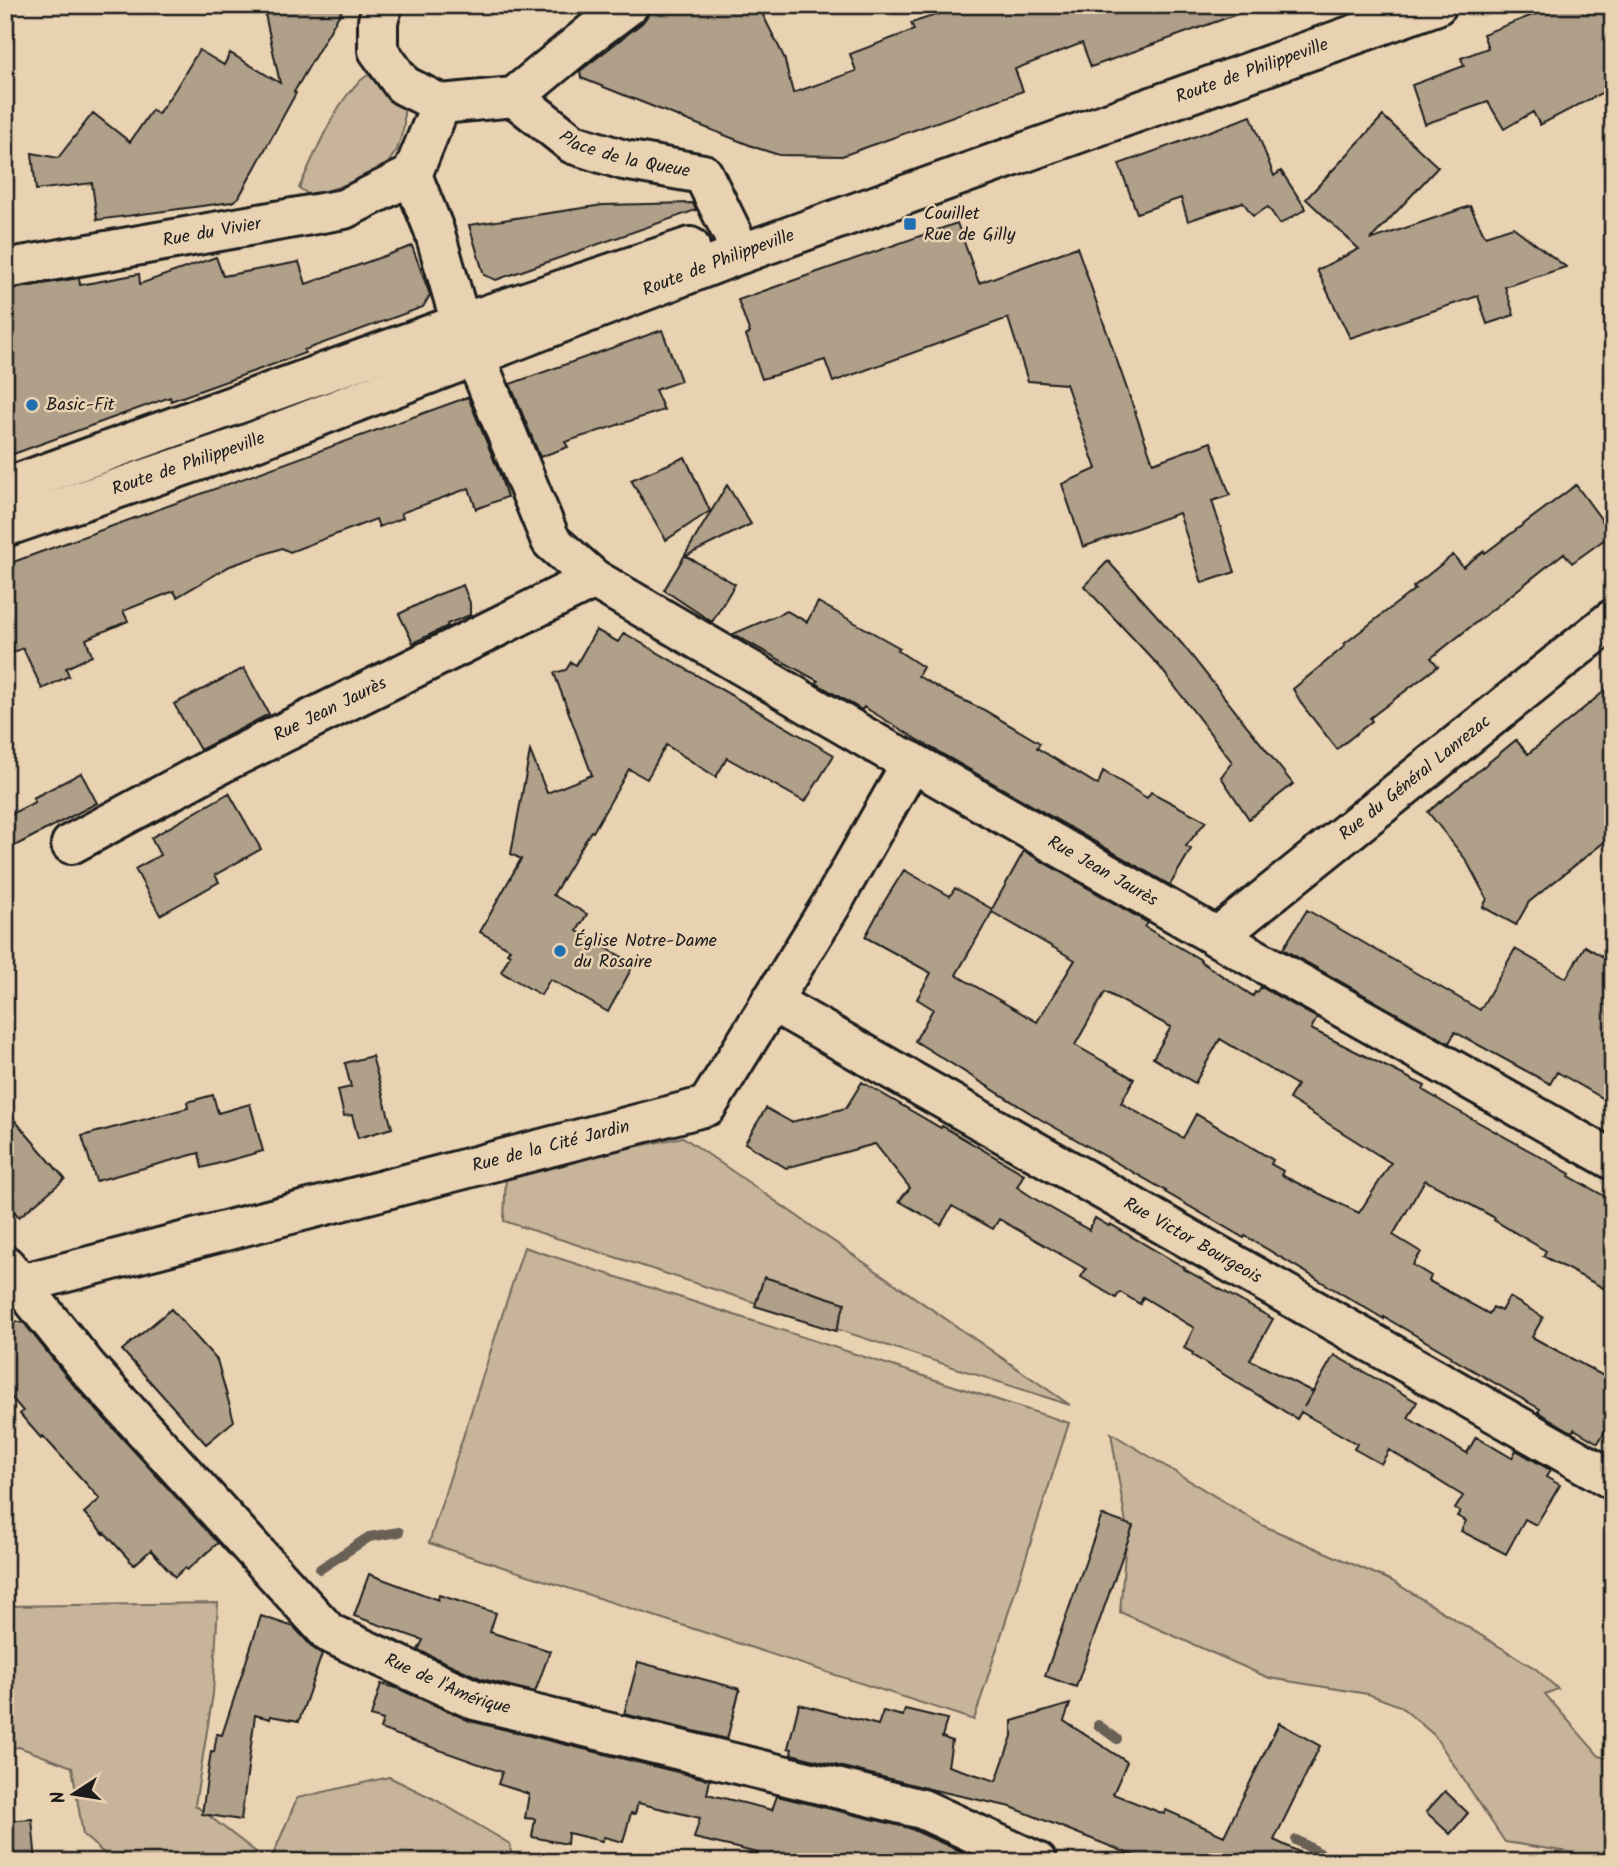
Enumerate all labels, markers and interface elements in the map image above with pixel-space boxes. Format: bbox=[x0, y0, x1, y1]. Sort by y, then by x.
street label: Route de Philippeville bbox=[1172, 30, 1333, 112]
street label: Place de la Queue bbox=[552, 123, 692, 186]
place label: Couillet Rue de Gilly bbox=[924, 200, 1016, 250]
street label: Rue du Vivier bbox=[160, 209, 264, 255]
marker: Couillet Rue de Gilly bbox=[902, 216, 918, 232]
street label: Route de Philippeville bbox=[638, 221, 799, 305]
place label: Basic-Fit bbox=[46, 391, 116, 420]
marker: Basic-Fit bbox=[24, 397, 40, 413]
street label: Route de Philippeville bbox=[108, 424, 269, 504]
street label: Rue Jean Jaurès bbox=[268, 669, 392, 750]
street label: Rue du Général Lanrezac bbox=[1333, 708, 1497, 848]
street label: Rue Jean Jaurès bbox=[1042, 828, 1164, 915]
place label: Église Notre-Dame du Rosaire bbox=[574, 927, 717, 977]
marker: Église Notre-Dame du Rosaire bbox=[552, 943, 568, 959]
street label: Rue de la Cité Jardin bbox=[469, 1112, 633, 1181]
street label: Rue Victor Bourgeois bbox=[1118, 1190, 1268, 1292]
street label: Rue de l'Amérique bbox=[379, 1646, 514, 1723]
north arrow bbox=[38, 1758, 108, 1828]
text: N bbox=[43, 1788, 75, 1806]

